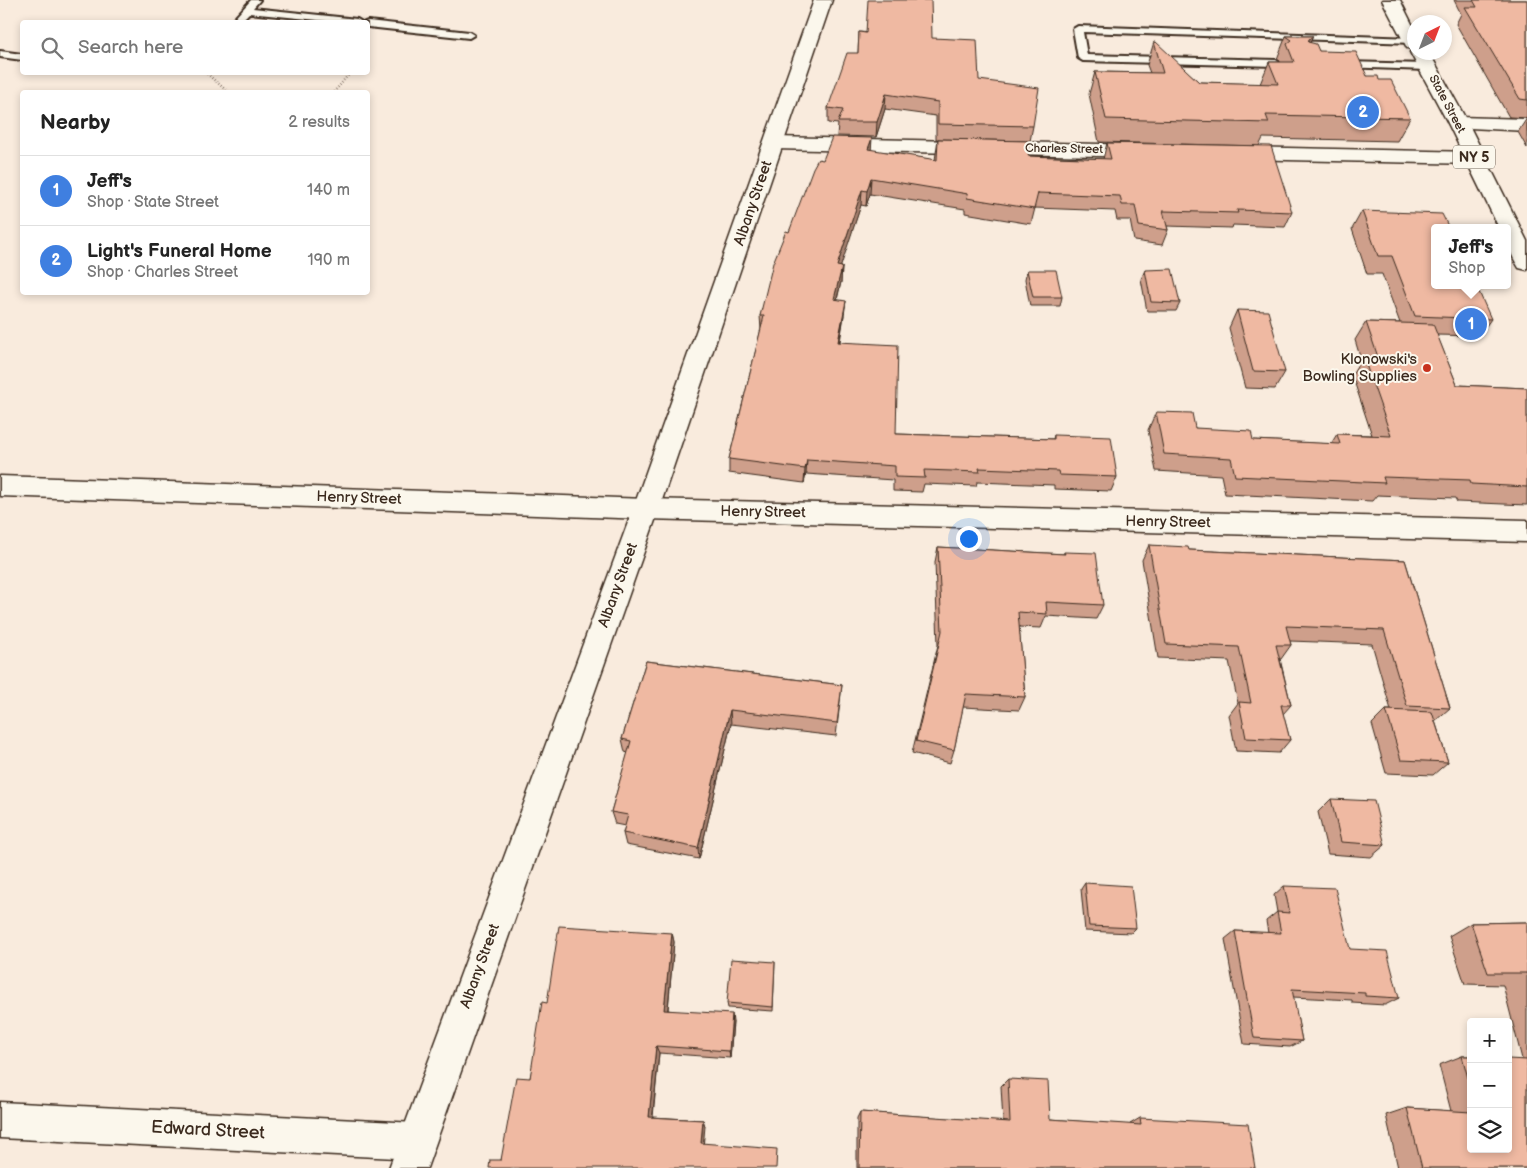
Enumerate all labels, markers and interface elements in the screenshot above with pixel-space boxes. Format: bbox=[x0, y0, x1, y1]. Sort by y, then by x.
north arrow bbox=[1407, 15, 1452, 60]
search box bbox=[20, 20, 370, 75]
icon: search bbox=[38, 34, 66, 62]
text: Search here bbox=[78, 36, 183, 59]
street label: State Street bbox=[1425, 72, 1469, 136]
pin: 2 bbox=[1347, 93, 1379, 131]
text: Nearby bbox=[40, 110, 110, 135]
text: 2 results bbox=[288, 113, 350, 132]
street label: Charles Street bbox=[1025, 141, 1103, 157]
road number: NY 5 bbox=[1453, 146, 1495, 168]
street label: Albany Street bbox=[730, 158, 777, 248]
text: Jeff's bbox=[87, 170, 132, 193]
text: 1 bbox=[53, 181, 59, 200]
text: 140 m bbox=[307, 181, 350, 200]
text: Shop · State Street bbox=[87, 193, 219, 212]
popup bbox=[1431, 224, 1511, 289]
text: Jeff's bbox=[1449, 236, 1493, 259]
text: Light's Funeral Home bbox=[87, 240, 272, 263]
text: 2 bbox=[51, 251, 61, 270]
text: 190 m bbox=[308, 251, 350, 270]
text: Shop bbox=[1449, 259, 1485, 278]
text: Shop · Charles Street bbox=[87, 263, 238, 282]
pin: 1 bbox=[1455, 305, 1487, 343]
place label: Klonowski's Bowling Supplies bbox=[1303, 350, 1418, 386]
marker: Klonowski's Bowling Supplies bbox=[1421, 362, 1433, 374]
street label: Henry Street bbox=[316, 487, 402, 509]
street label: Henry Street bbox=[720, 502, 806, 522]
street label: Henry Street bbox=[1125, 512, 1211, 532]
your location bbox=[956, 526, 982, 552]
street label: Albany Street bbox=[594, 540, 642, 630]
street label: Albany Street bbox=[456, 921, 504, 1011]
map controls bbox=[1467, 1018, 1512, 1153]
button: + bbox=[1467, 1018, 1512, 1063]
button: − bbox=[1467, 1063, 1512, 1108]
button: layers bbox=[1467, 1108, 1512, 1153]
street label: Edward Street bbox=[151, 1117, 266, 1143]

